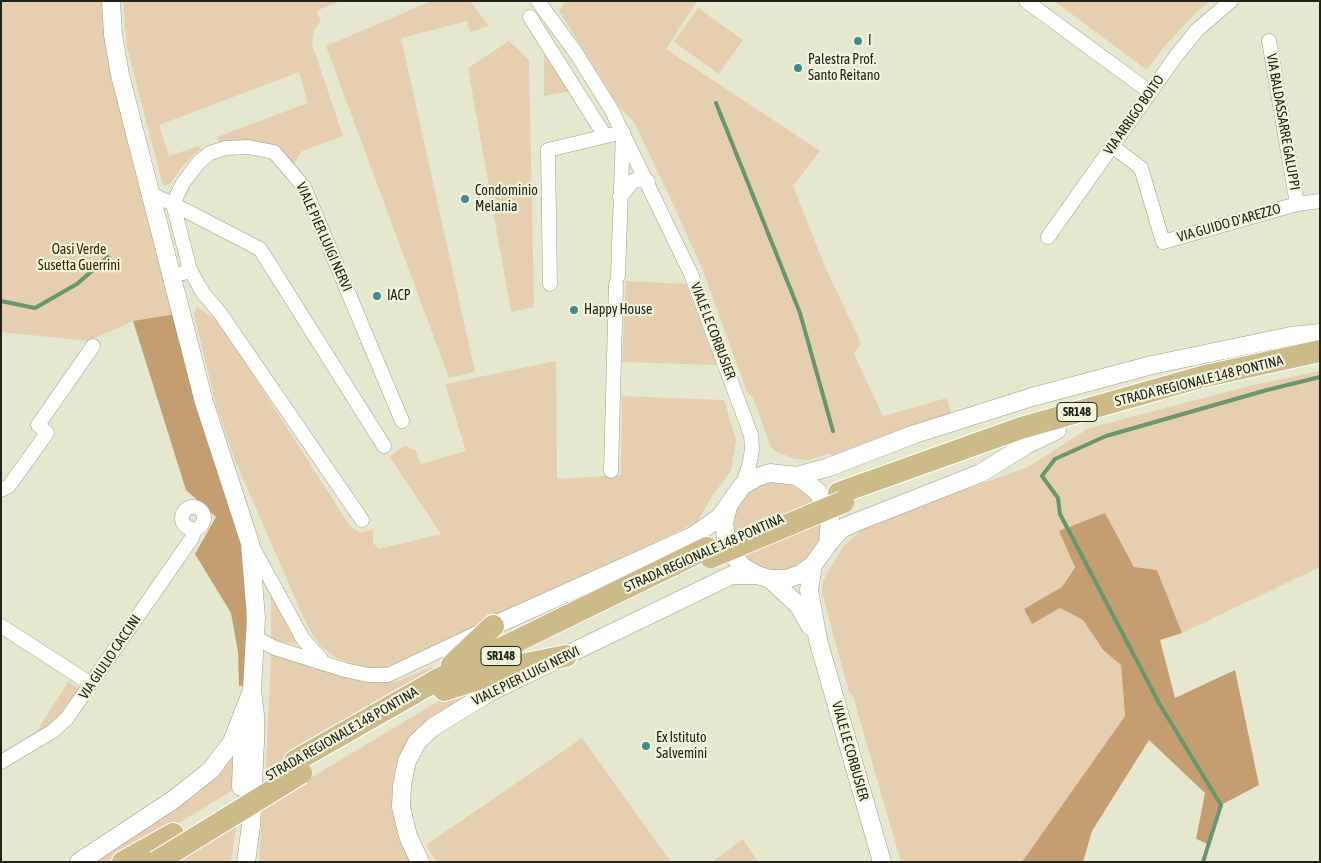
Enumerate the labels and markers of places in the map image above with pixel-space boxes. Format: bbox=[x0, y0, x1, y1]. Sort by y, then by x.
place label: I bbox=[868, 33, 872, 49]
marker: I bbox=[852, 35, 864, 47]
place label: Palestra Prof. Santo Reitano bbox=[808, 52, 880, 84]
marker: Palestra Prof. Santo Reitano bbox=[792, 62, 804, 74]
place label: Condominio Melania bbox=[475, 183, 538, 216]
marker: Condominio Melania bbox=[459, 193, 471, 205]
place label: IACP bbox=[387, 288, 411, 304]
marker: IACP bbox=[371, 290, 383, 302]
place label: Happy House bbox=[584, 302, 652, 318]
marker: Happy House bbox=[568, 304, 580, 316]
place label: Ex Istituto Salvemini bbox=[656, 730, 707, 762]
marker: Ex Istituto Salvemini bbox=[640, 740, 652, 752]

